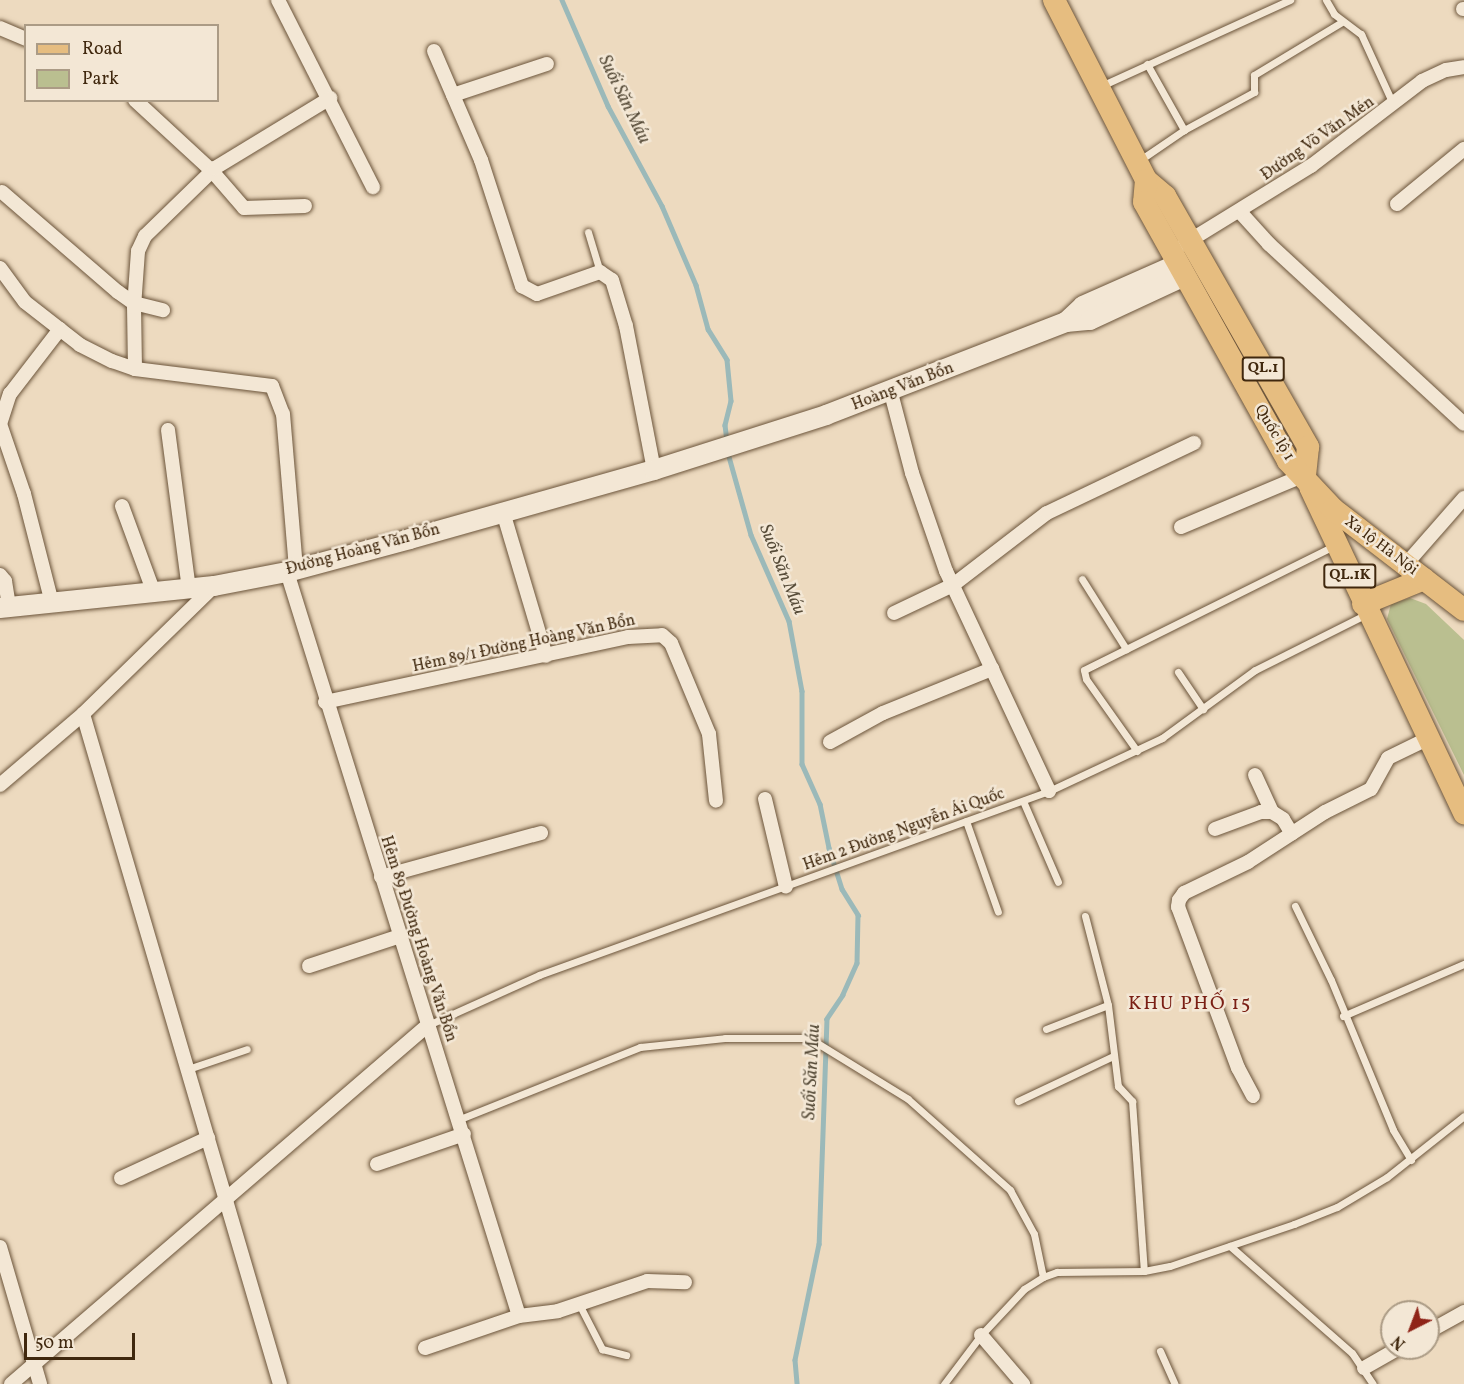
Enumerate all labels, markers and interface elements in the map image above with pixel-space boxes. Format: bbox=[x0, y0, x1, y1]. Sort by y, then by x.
legend bbox=[24, 24, 219, 102]
text: Road bbox=[82, 37, 123, 62]
water label: Suối Săn Máu bbox=[592, 52, 654, 148]
text: Park bbox=[82, 67, 119, 92]
street label: Đường Võ Văn Mén bbox=[1257, 93, 1379, 185]
road number: QL.1 bbox=[1240, 357, 1286, 381]
street label: Hoàng Văn Bổn bbox=[849, 359, 957, 415]
street label: Quốc lộ 1 bbox=[1250, 401, 1298, 465]
street label: Xa lộ Hà Nội bbox=[1341, 512, 1421, 580]
street label: Đường Hoàng Văn Bổn bbox=[284, 520, 442, 580]
water label: Suối Săn Máu bbox=[753, 522, 809, 618]
road number: QL.1K bbox=[1323, 564, 1377, 588]
street label: Hẻm 89/1 Đường Hoàng Văn Bổn bbox=[411, 611, 637, 677]
street label: Hẻm 2 Đường Nguyễn Ái Quốc bbox=[801, 785, 1007, 875]
street label: Hẻm 89 Đường Hoàng Văn Bổn bbox=[376, 833, 460, 1045]
district label: KHU PHỐ 15 bbox=[1128, 992, 1252, 1016]
water label: Suối Săn Máu bbox=[800, 1024, 826, 1120]
north arrow bbox=[1380, 1300, 1440, 1360]
scale bar bbox=[27, 1321, 138, 1359]
text: N bbox=[1388, 1330, 1411, 1354]
text: 50 m bbox=[35, 1331, 74, 1356]

